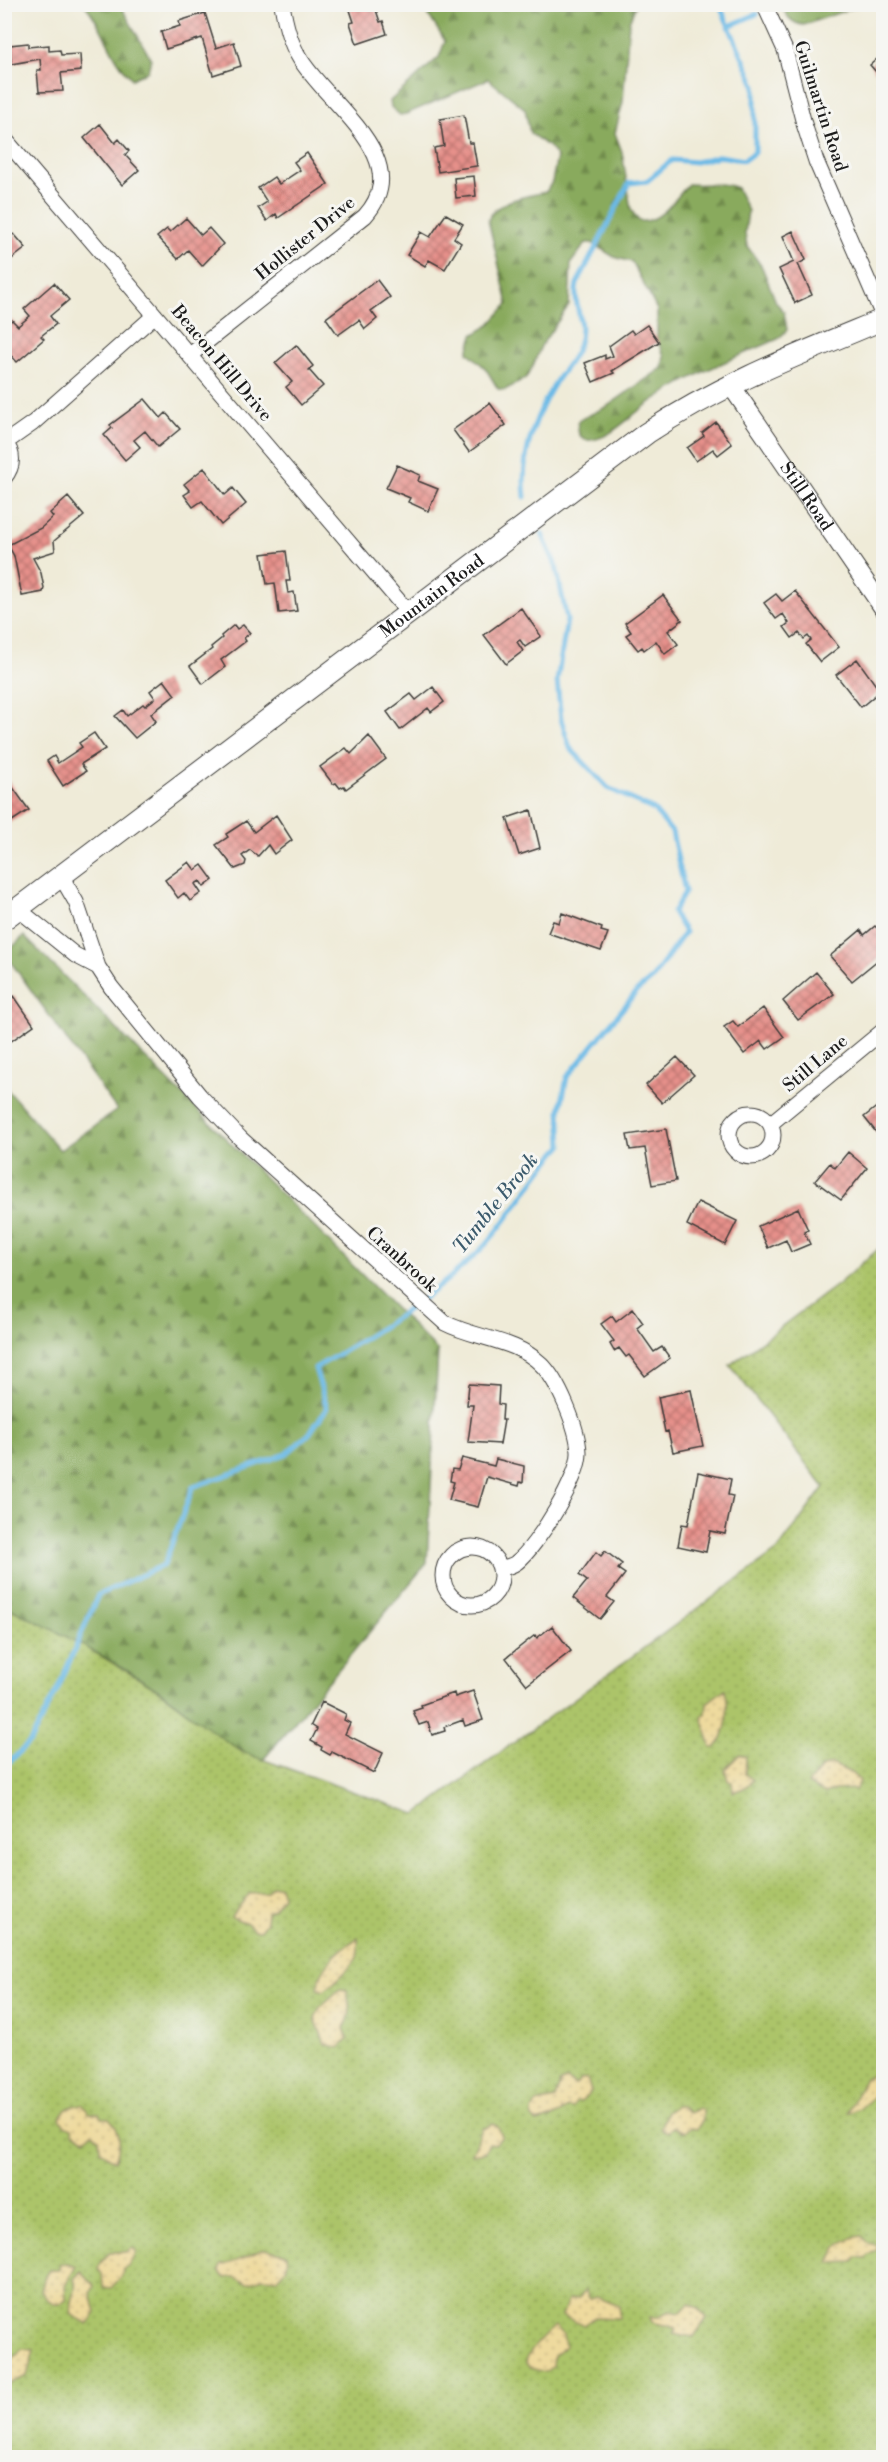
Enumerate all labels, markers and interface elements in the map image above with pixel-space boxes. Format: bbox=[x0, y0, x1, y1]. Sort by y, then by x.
street label: Guilmartin Road bbox=[789, 38, 853, 175]
street label: Hollister Drive bbox=[251, 191, 360, 286]
street label: Beacon Hill Drive bbox=[166, 300, 277, 426]
street label: Still Road bbox=[775, 457, 839, 536]
street label: Mountain Road bbox=[375, 549, 489, 643]
street label: Still Lane bbox=[778, 1030, 853, 1097]
water label: Tumble Brook bbox=[448, 1149, 544, 1259]
street label: Cranbrook bbox=[362, 1222, 443, 1298]

